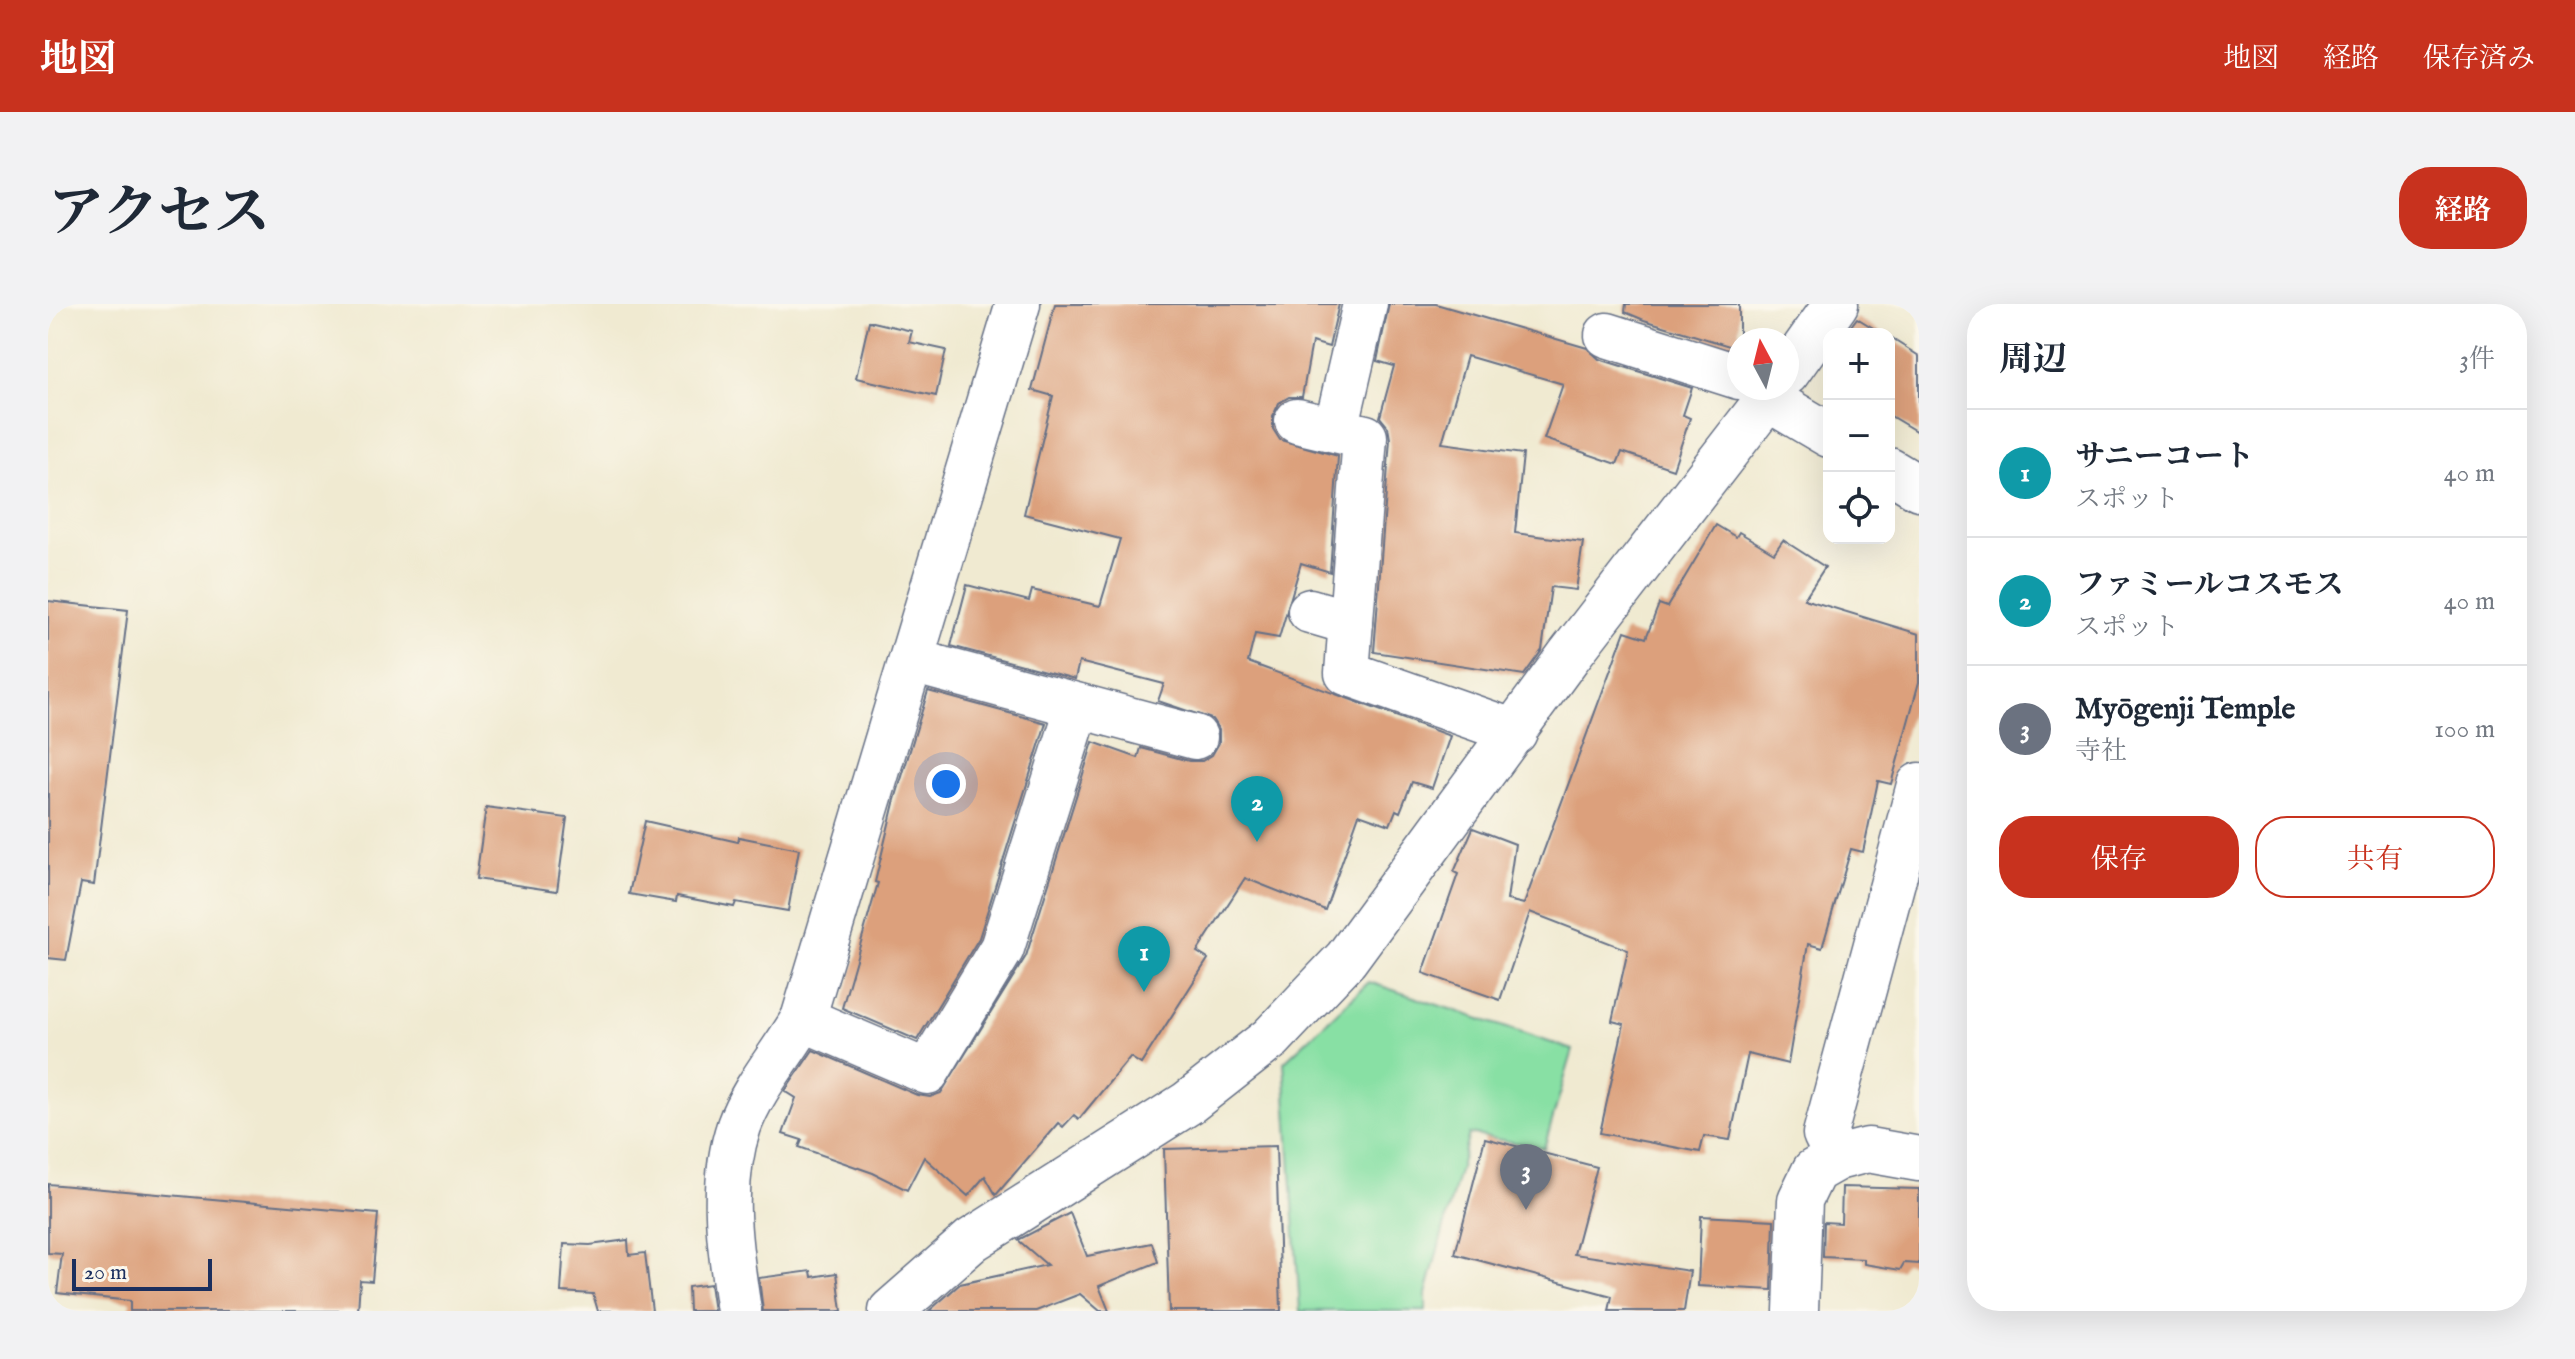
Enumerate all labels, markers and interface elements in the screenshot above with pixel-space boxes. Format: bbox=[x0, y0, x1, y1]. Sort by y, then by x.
text: 地図 bbox=[40, 37, 116, 85]
text: 地図 bbox=[2223, 42, 2279, 77]
text: 経路 bbox=[2323, 42, 2379, 77]
text: 保存済み bbox=[2423, 42, 2535, 77]
button: 経路 bbox=[2399, 167, 2527, 249]
text: アクセス bbox=[48, 179, 270, 250]
north arrow bbox=[1727, 328, 1799, 400]
map controls bbox=[1823, 328, 1895, 544]
button: + bbox=[1823, 328, 1895, 400]
text: 周辺 bbox=[1999, 339, 2067, 382]
text: 3件 bbox=[2459, 343, 2495, 376]
button: − bbox=[1823, 400, 1895, 472]
text: サニーコート bbox=[2075, 439, 2254, 477]
text: 1 bbox=[2020, 457, 2030, 490]
text: 40 m bbox=[2444, 457, 2495, 490]
button: locate bbox=[1823, 472, 1895, 544]
text: スポット bbox=[2075, 483, 2179, 516]
text: ファミールコスモス bbox=[2075, 567, 2344, 605]
text: 2 bbox=[2019, 585, 2031, 618]
text: 40 m bbox=[2444, 585, 2495, 618]
text: スポット bbox=[2075, 611, 2179, 644]
text: Myōgenji Temple bbox=[2075, 691, 2295, 729]
text: 3 bbox=[2020, 713, 2030, 746]
text: 100 m bbox=[2434, 713, 2495, 746]
text: 寺社 bbox=[2075, 735, 2127, 768]
your location bbox=[926, 764, 966, 804]
pin: 2 bbox=[1231, 776, 1283, 842]
button: 保存 bbox=[1999, 816, 2239, 898]
button: 共有 bbox=[2255, 816, 2495, 898]
pin: 1 bbox=[1118, 926, 1170, 992]
pin: 3 bbox=[1500, 1144, 1552, 1210]
scale bar bbox=[72, 1255, 212, 1291]
text: 20 m bbox=[84, 1259, 127, 1287]

